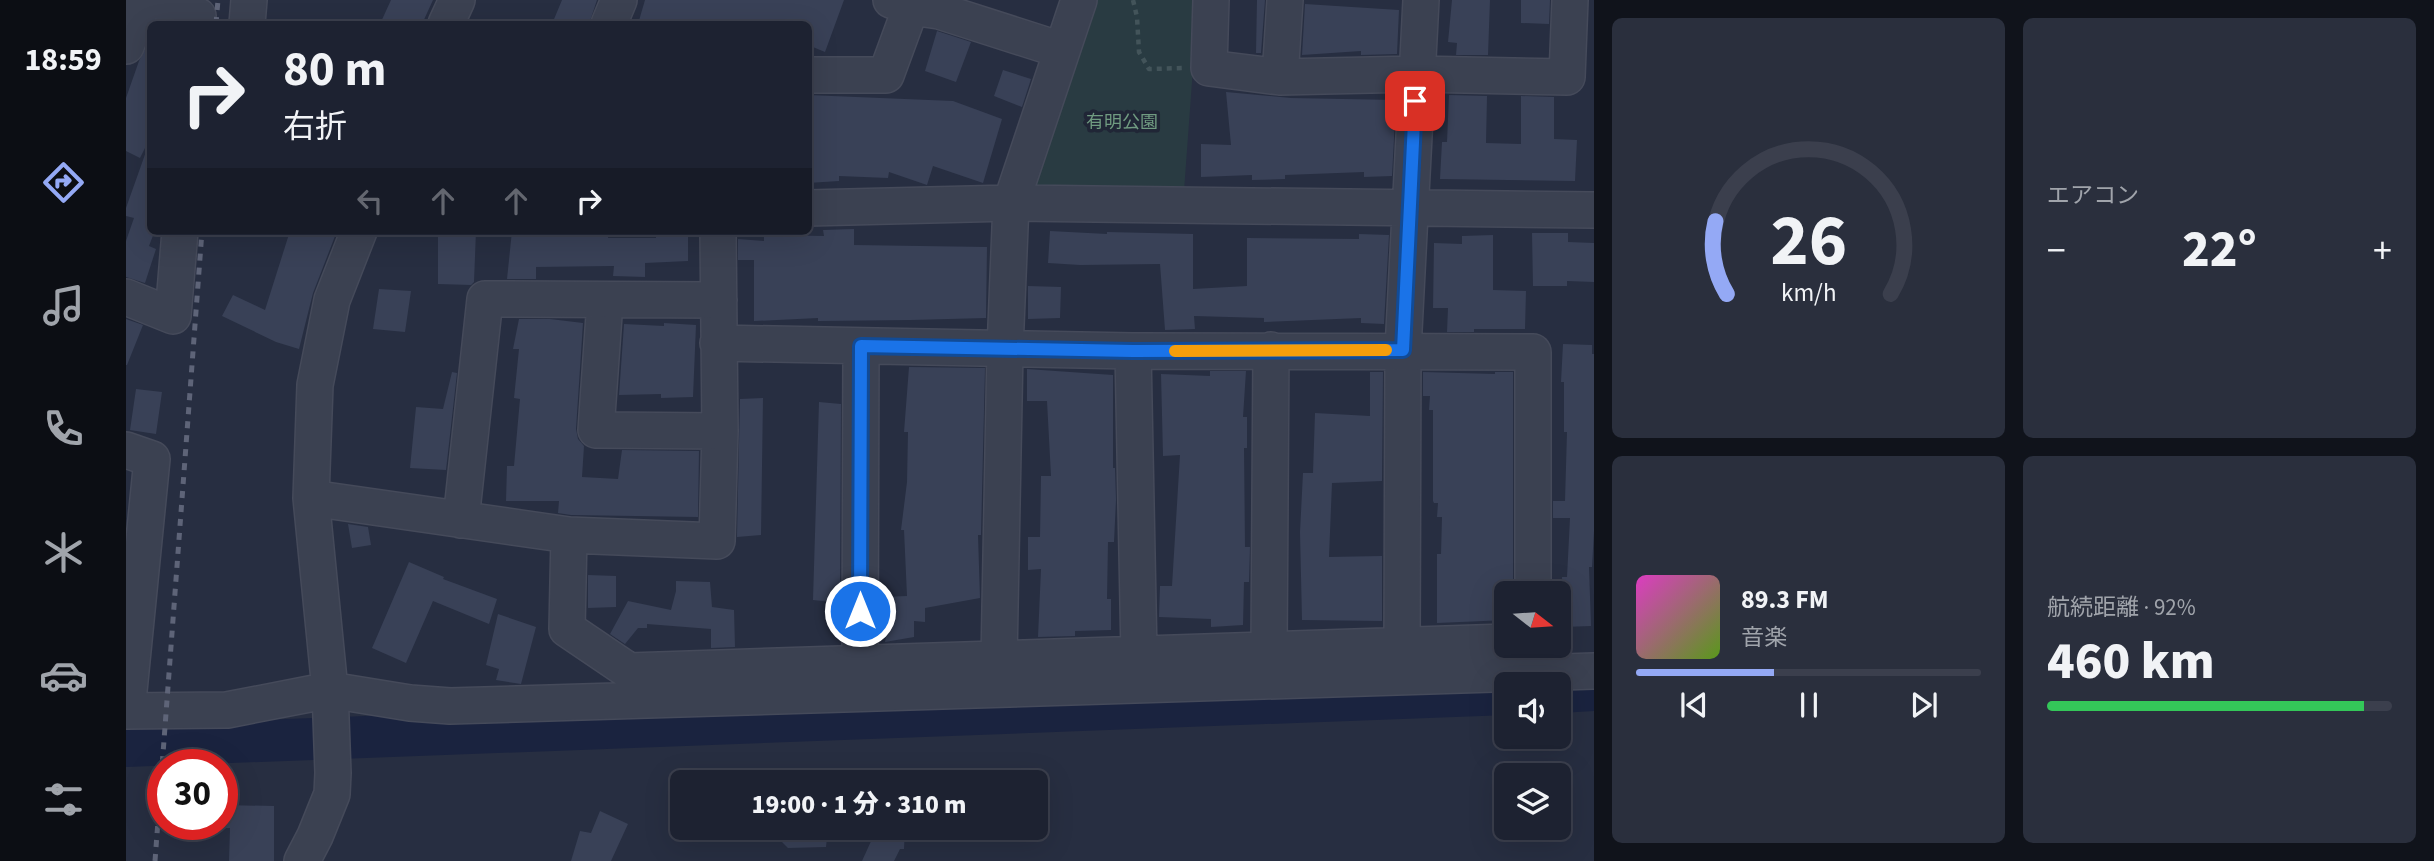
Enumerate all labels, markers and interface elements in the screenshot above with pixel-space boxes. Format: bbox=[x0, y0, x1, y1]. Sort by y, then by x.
text: 80 m bbox=[283, 35, 387, 105]
text: 18:59 bbox=[24, 37, 102, 83]
icon: right bbox=[168, 49, 259, 140]
pin bbox=[1385, 71, 1445, 131]
icon: arrive bbox=[1396, 82, 1434, 120]
text: 右折 bbox=[283, 104, 347, 150]
park label: 有明公園 bbox=[1086, 110, 1158, 135]
icon: directions bbox=[39, 158, 88, 207]
text: エアコン bbox=[2047, 179, 2139, 212]
icon: left bbox=[351, 182, 389, 220]
icon: ahead bbox=[424, 182, 462, 220]
icon: ahead bbox=[497, 182, 535, 220]
icon: right bbox=[570, 182, 608, 220]
text: 26 bbox=[1770, 189, 1847, 293]
text: 22° bbox=[2182, 213, 2257, 287]
text: − bbox=[2047, 224, 2066, 278]
text: + bbox=[2373, 224, 2392, 278]
text: km/h bbox=[1781, 275, 1836, 311]
icon: music bbox=[39, 281, 88, 330]
icon: phone bbox=[39, 404, 88, 453]
icon: climate bbox=[39, 528, 88, 577]
position arrow bbox=[823, 574, 897, 648]
north arrow bbox=[1494, 581, 1572, 658]
map controls bbox=[1494, 581, 1571, 840]
text: 89.3 FM bbox=[1741, 581, 1829, 618]
text: 航続距離 · 92% bbox=[2047, 591, 2196, 624]
text: 音楽 bbox=[1741, 621, 1787, 654]
text: 460 km bbox=[2047, 625, 2215, 699]
icon: car bbox=[39, 651, 88, 700]
button: sound bbox=[1494, 672, 1571, 749]
icon: previous bbox=[1675, 686, 1713, 724]
icon: pause bbox=[1790, 686, 1828, 724]
icon: next bbox=[1905, 686, 1943, 724]
speed limit sign: 30 bbox=[147, 749, 238, 840]
button: layers bbox=[1494, 763, 1571, 840]
icon: filters bbox=[39, 775, 88, 824]
text: 19:00 · 1 分 · 310 m bbox=[752, 786, 966, 823]

